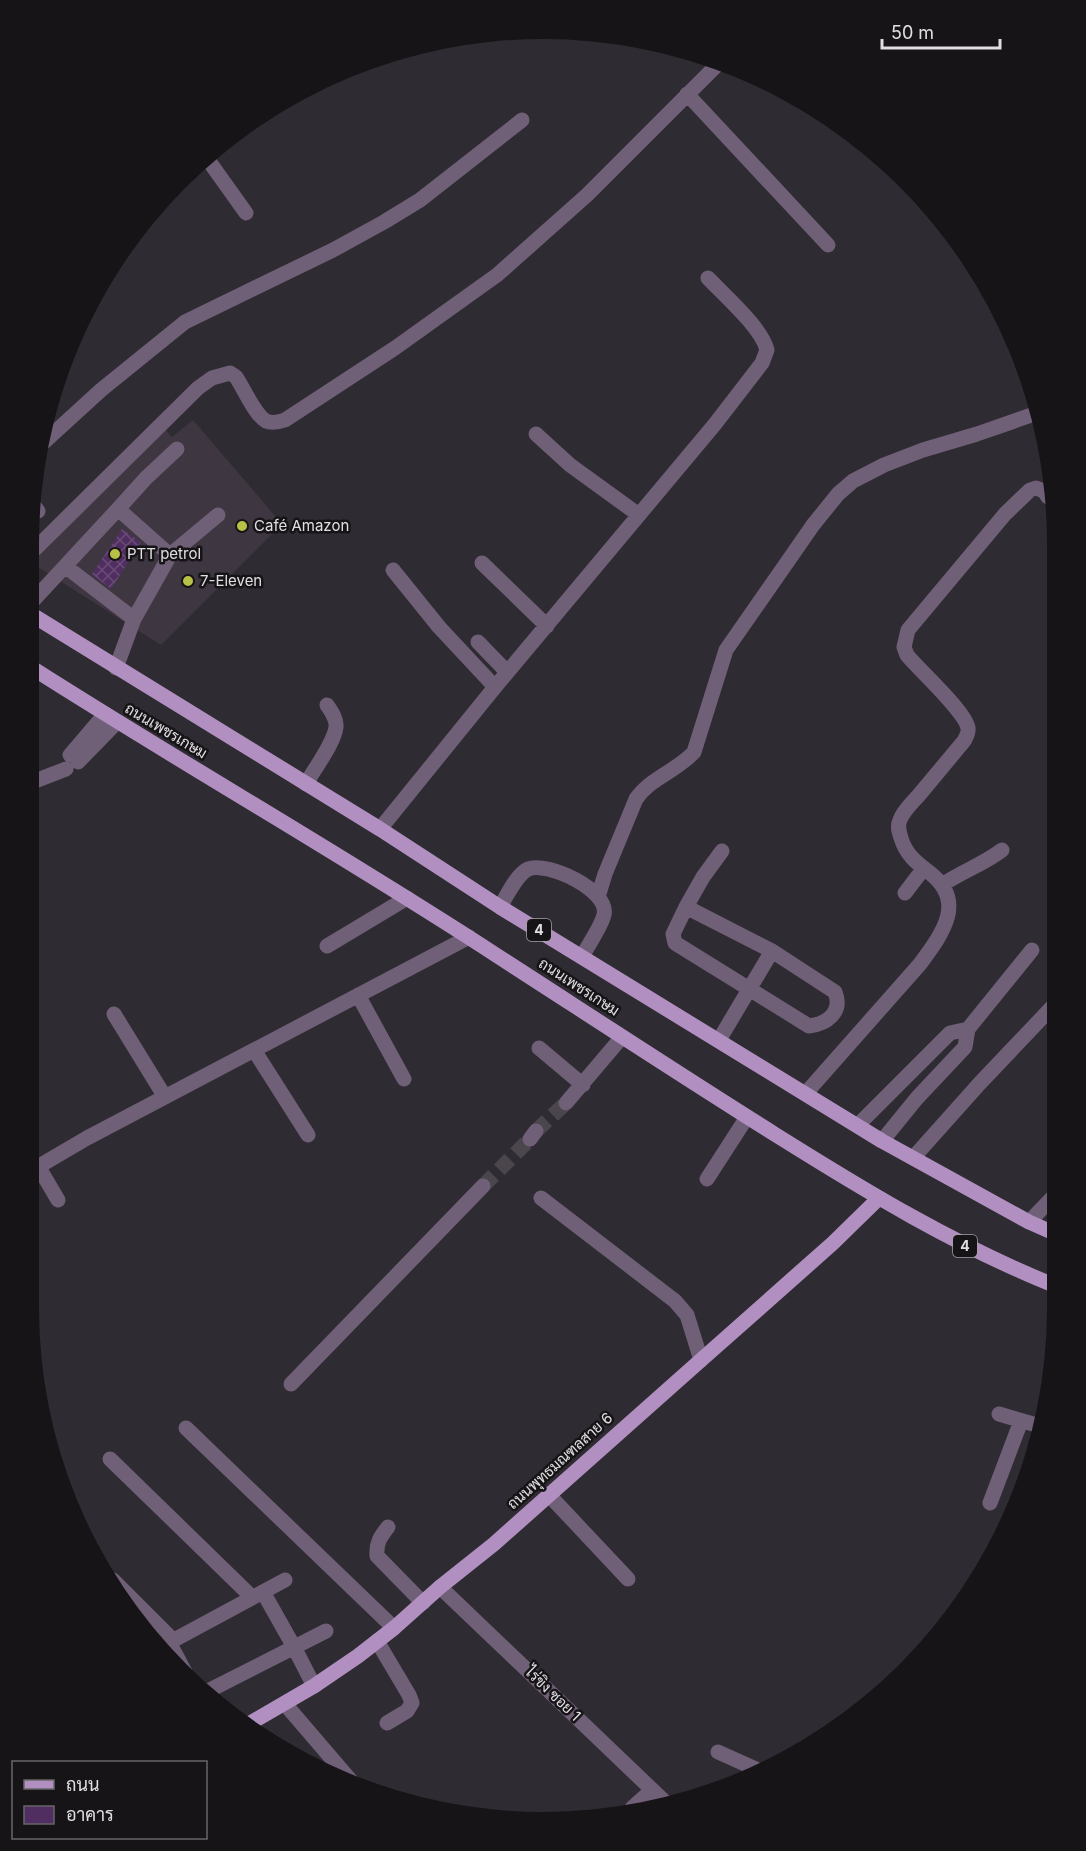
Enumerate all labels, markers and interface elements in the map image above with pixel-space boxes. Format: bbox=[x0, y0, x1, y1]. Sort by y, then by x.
scale bar bbox=[882, 12, 1000, 50]
text: 50 m bbox=[891, 22, 934, 43]
place label: Café Amazon bbox=[254, 516, 349, 535]
marker: Café Amazon bbox=[235, 519, 249, 533]
place label: PTT petrol bbox=[127, 544, 201, 563]
marker: PTT petrol bbox=[108, 547, 122, 561]
place label: 7-Eleven bbox=[200, 571, 262, 590]
marker: 7-Eleven bbox=[181, 574, 195, 588]
street label: ถนนเพชรเกษม bbox=[122, 699, 211, 762]
road number: 4 bbox=[527, 919, 551, 941]
street label: ถนนเพชรเกษม bbox=[535, 953, 623, 1020]
road number: 4 bbox=[953, 1235, 977, 1257]
street label: ถนนพุทธมณฑลสาย 6 bbox=[503, 1408, 618, 1515]
street label: ไร่ขิง ซอย 1 bbox=[521, 1662, 585, 1725]
legend bbox=[12, 1761, 207, 1839]
text: ถนน bbox=[66, 1774, 99, 1795]
text: อาคาร bbox=[66, 1804, 114, 1825]

